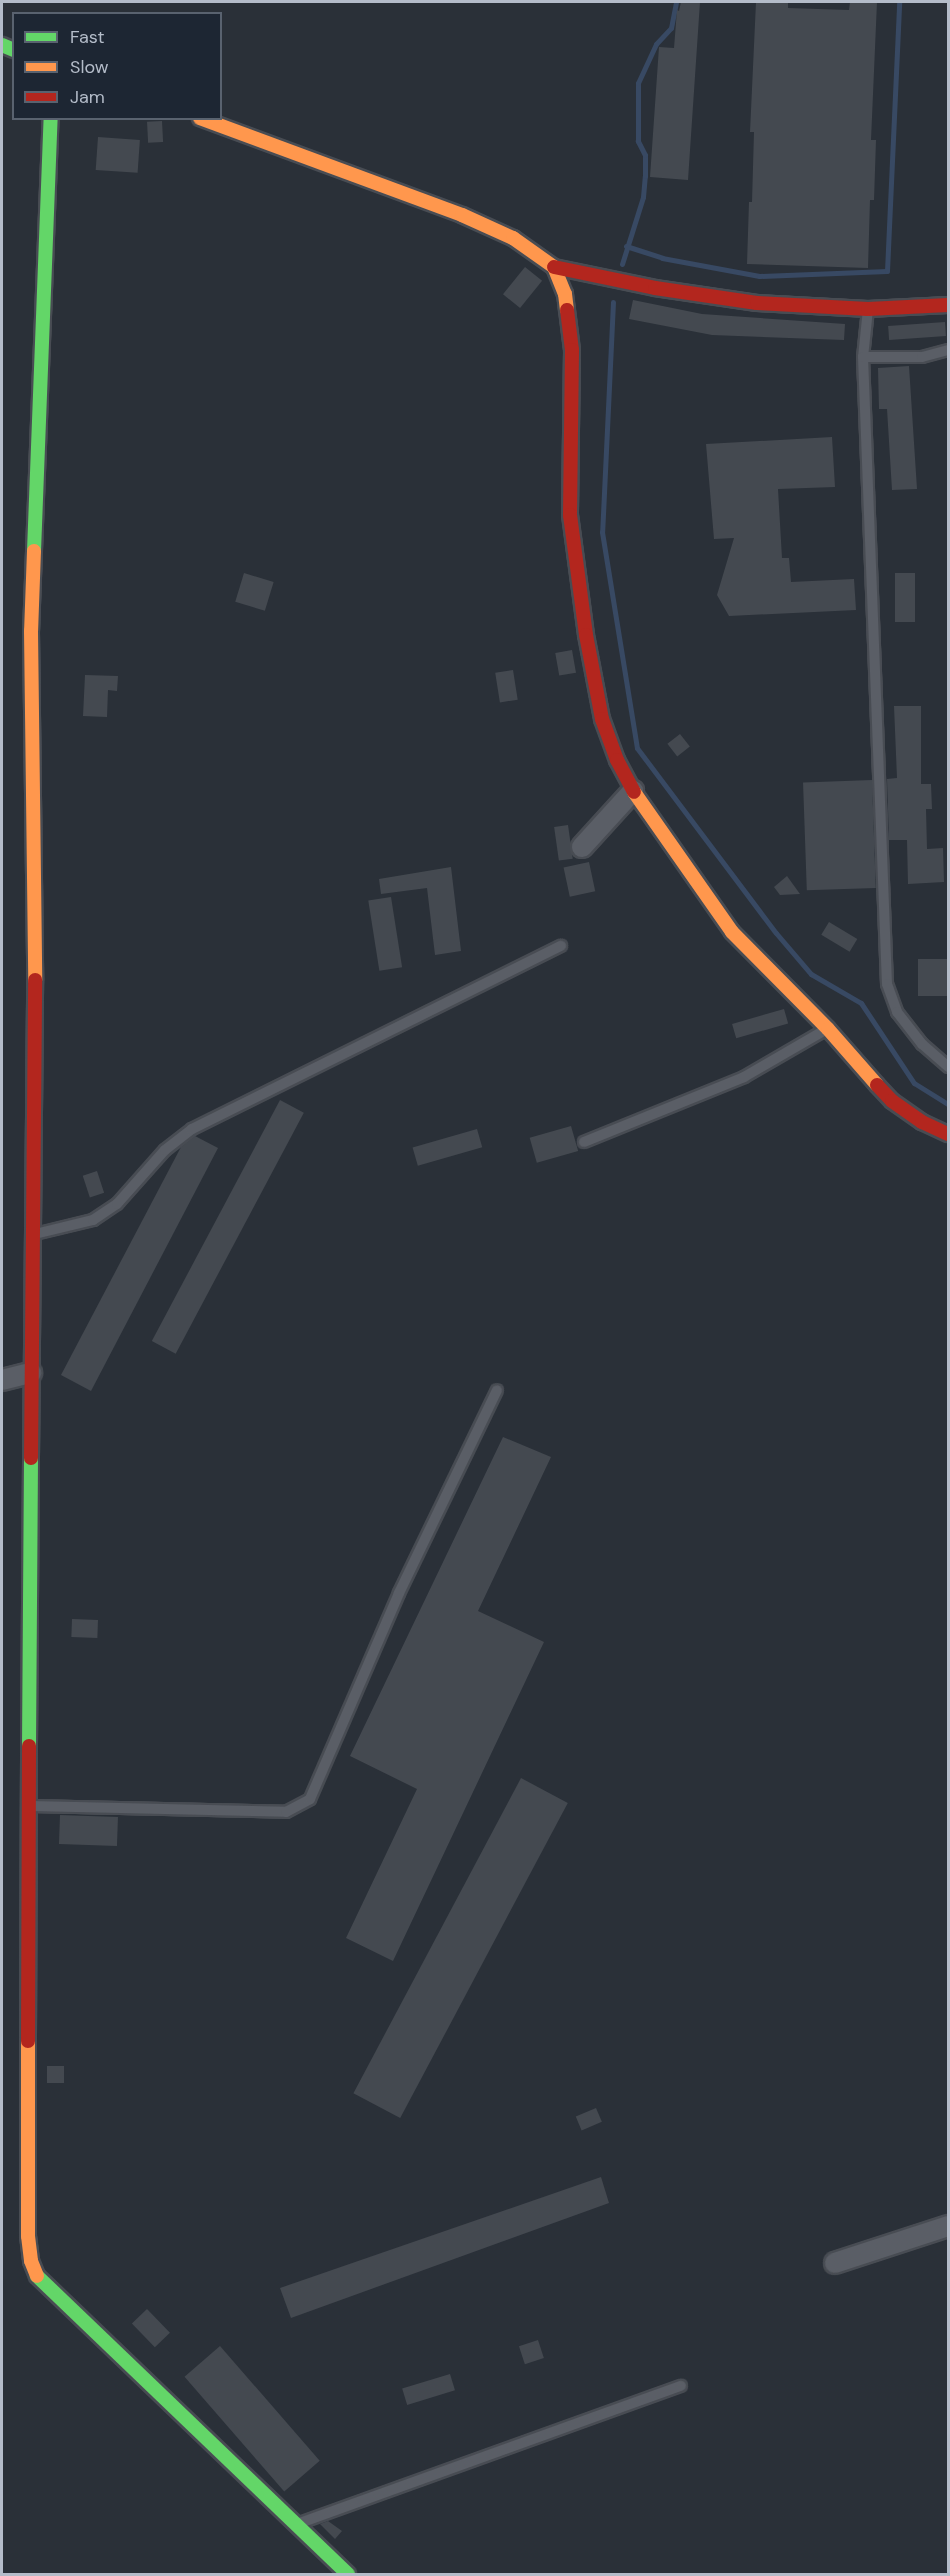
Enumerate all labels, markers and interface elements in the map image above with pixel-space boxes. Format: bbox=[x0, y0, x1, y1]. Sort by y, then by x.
legend bbox=[12, 12, 222, 120]
text: Fast bbox=[70, 25, 105, 49]
text: Slow bbox=[70, 55, 109, 79]
text: Jam bbox=[70, 85, 105, 109]

